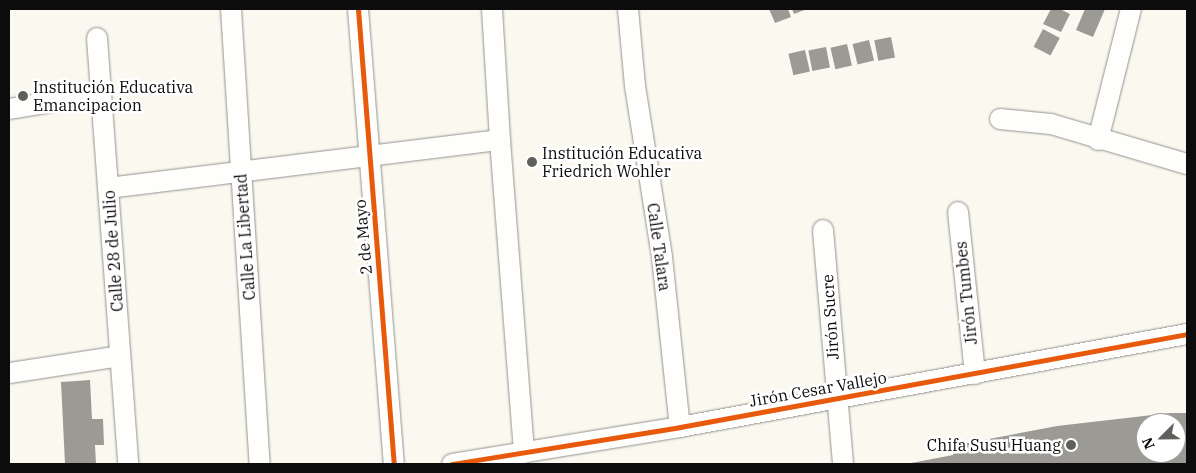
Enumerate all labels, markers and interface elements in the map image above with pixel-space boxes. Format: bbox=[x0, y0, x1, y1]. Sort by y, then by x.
place label: Institución Educativa Emancipacion bbox=[33, 77, 193, 115]
marker: Institución Educativa Emancipacion bbox=[17, 90, 29, 102]
place label: Institución Educativa Friedrich Wohler bbox=[542, 143, 702, 181]
marker: Institución Educativa Friedrich Wohler bbox=[526, 156, 538, 168]
street label: Calle La Libertad bbox=[231, 173, 259, 301]
street label: Calle 28 de Julio bbox=[99, 190, 127, 312]
street label: 2 de Mayo bbox=[350, 199, 376, 275]
street label: Calle Talara bbox=[643, 202, 675, 292]
street label: Jirón Tumbes bbox=[951, 240, 981, 346]
street label: Jirón Sucre bbox=[817, 274, 843, 360]
street label: Jirón Cesar Vallejo bbox=[748, 367, 888, 411]
north arrow bbox=[1136, 413, 1186, 463]
place label: Chifa Susu Huang bbox=[927, 435, 1061, 455]
text: N bbox=[1138, 435, 1159, 452]
marker: Chifa Susu Huang bbox=[1065, 439, 1077, 451]

